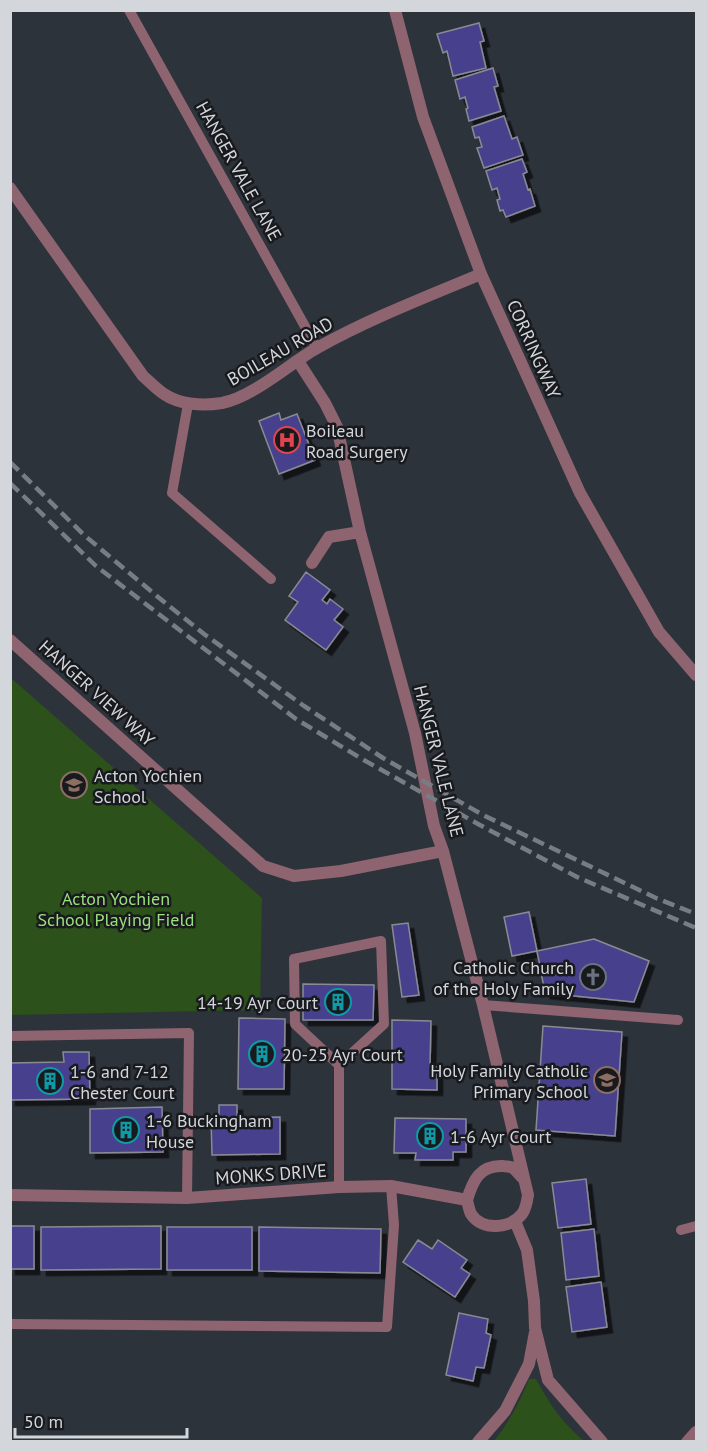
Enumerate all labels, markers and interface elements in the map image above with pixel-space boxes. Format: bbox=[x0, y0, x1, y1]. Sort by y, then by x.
street label: HANGER VALE LANE bbox=[191, 97, 287, 245]
street label: CORRINGWAY bbox=[502, 296, 566, 402]
street label: BOILEAU ROAD bbox=[223, 311, 337, 391]
place label: Boileau Road Surgery bbox=[306, 419, 408, 463]
hospital icon: Boileau Road Surgery bbox=[272, 425, 302, 455]
street label: HANGER VIEW WAY bbox=[34, 635, 160, 751]
street label: HANGER VALE LANE bbox=[409, 683, 469, 839]
place label: Acton Yochien School bbox=[94, 764, 202, 808]
school or university icon: Acton Yochien School bbox=[59, 770, 89, 800]
park label: Acton Yochien School Playing Field bbox=[38, 887, 194, 931]
place label: Catholic Church of the Holy Family bbox=[433, 956, 575, 1000]
church icon: Catholic Church of the Holy Family bbox=[578, 962, 608, 992]
building icon: 14-19 Ayr Court bbox=[323, 987, 353, 1017]
place label: 14-19 Ayr Court bbox=[197, 991, 318, 1014]
building icon: 20-25 Ayr Court bbox=[247, 1039, 277, 1069]
place label: 20-25 Ayr Court bbox=[282, 1043, 403, 1066]
place label: Holy Family Catholic Primary School bbox=[430, 1059, 589, 1103]
place label: 1-6 and 7-12 Chester Court bbox=[70, 1060, 175, 1104]
school or university icon: Holy Family Catholic Primary School bbox=[592, 1065, 622, 1095]
building icon: 1-6 and 7-12 Chester Court bbox=[35, 1066, 65, 1096]
place label: 1-6 Buckingham House bbox=[146, 1109, 272, 1153]
building icon: 1-6 Buckingham House bbox=[111, 1115, 141, 1145]
building icon: 1-6 Ayr Court bbox=[415, 1121, 445, 1151]
place label: 1-6 Ayr Court bbox=[450, 1125, 551, 1148]
street label: MONKS DRIVE bbox=[215, 1159, 327, 1189]
scale bar bbox=[15, 1401, 188, 1439]
text: 50 m bbox=[24, 1410, 63, 1433]

